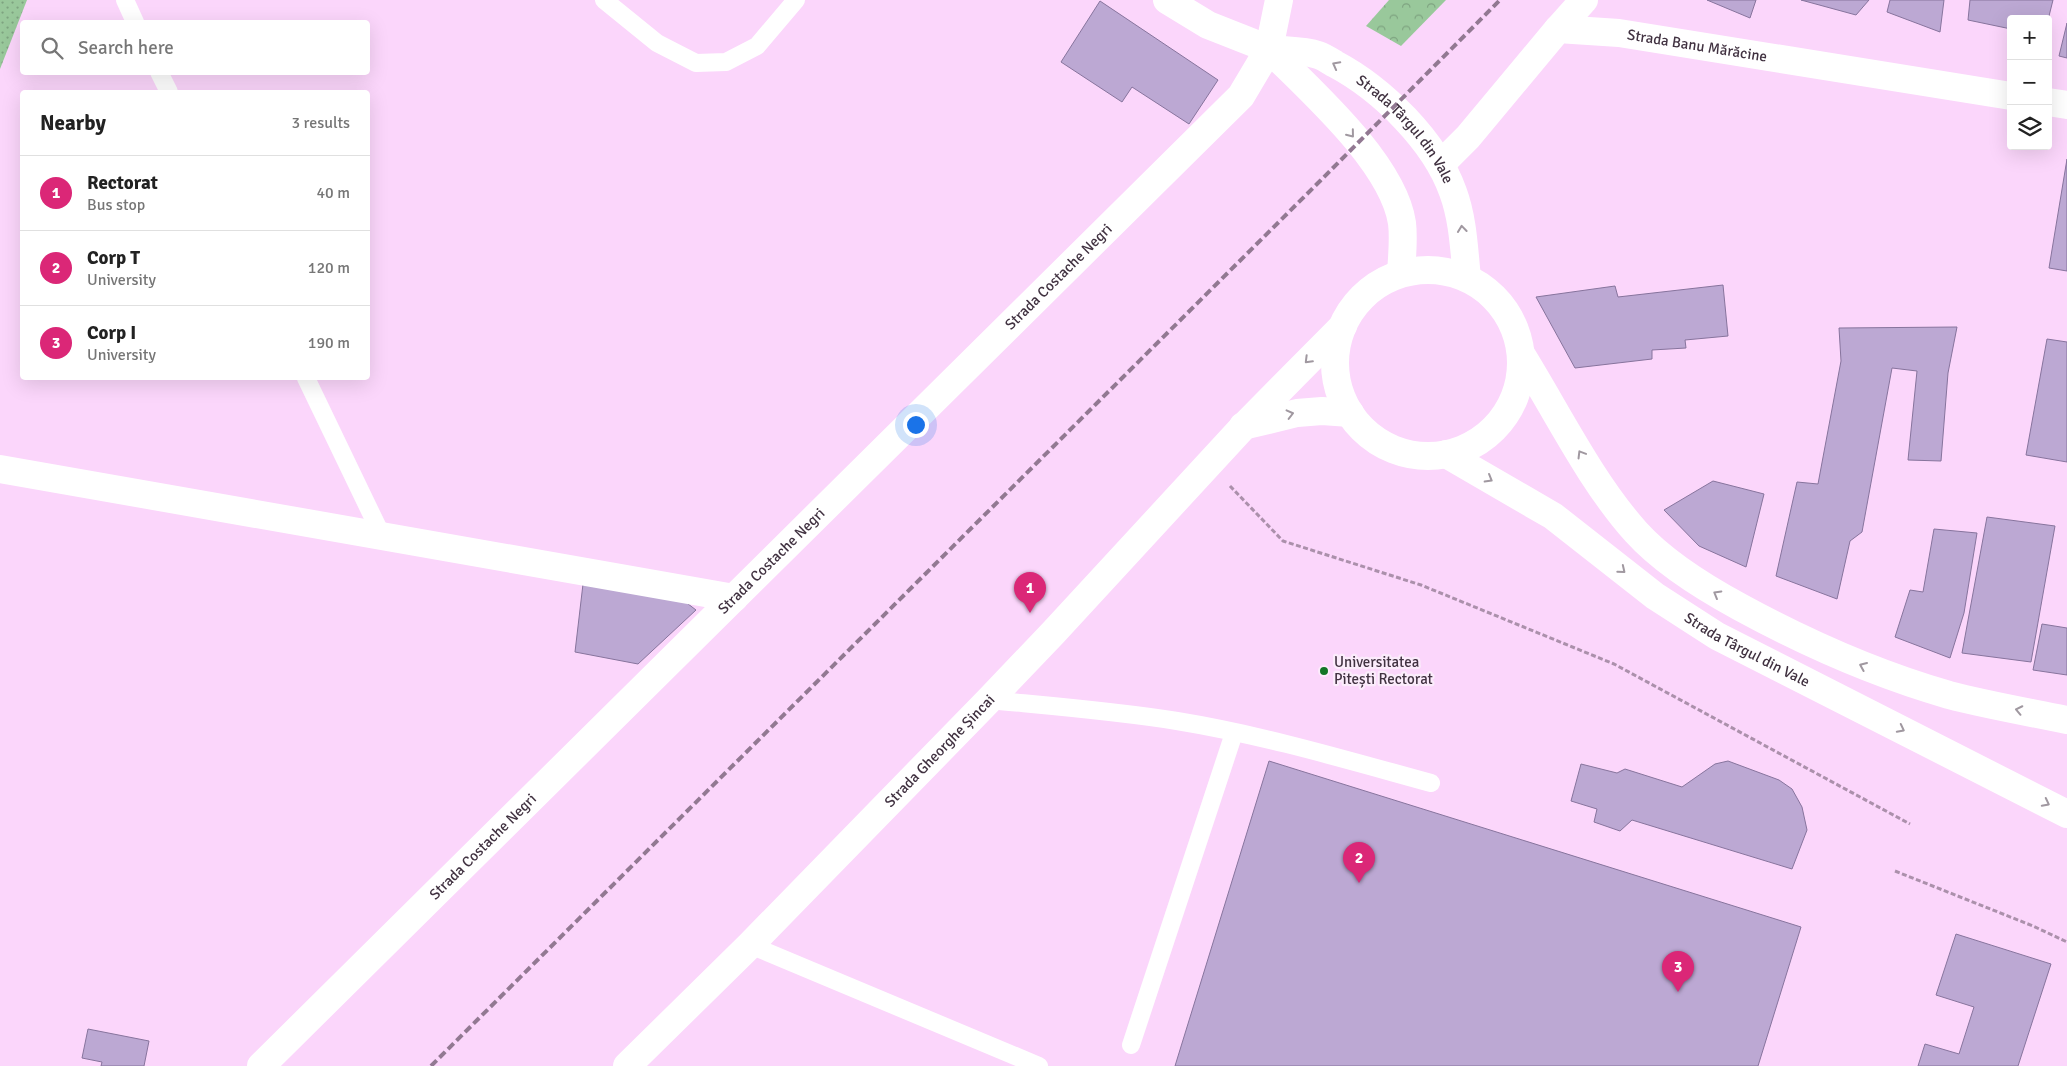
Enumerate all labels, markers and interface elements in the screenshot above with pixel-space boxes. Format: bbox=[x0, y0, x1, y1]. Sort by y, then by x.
map controls bbox=[2007, 15, 2052, 150]
button: + bbox=[2007, 15, 2052, 60]
search box bbox=[20, 20, 370, 75]
street label: Strada Banu Mărăcine bbox=[1626, 25, 1768, 66]
icon: search bbox=[38, 34, 66, 62]
text: Search here bbox=[78, 36, 174, 60]
button: − bbox=[2007, 60, 2052, 105]
one-way arrow bbox=[1333, 61, 1342, 71]
street label: Strada Târgul din Vale bbox=[1353, 71, 1457, 186]
button: layers bbox=[2007, 105, 2052, 150]
text: Nearby bbox=[40, 110, 106, 136]
text: 3 results bbox=[291, 113, 350, 133]
one-way arrow bbox=[1346, 128, 1354, 137]
text: Rectorat bbox=[87, 171, 158, 195]
text: 1 bbox=[52, 183, 60, 203]
text: 40 m bbox=[316, 183, 350, 203]
text: Bus stop bbox=[87, 195, 145, 215]
street label: Strada Costache Negri bbox=[1001, 220, 1116, 333]
one-way arrow bbox=[1457, 225, 1468, 233]
text: Corp T bbox=[87, 246, 140, 270]
text: 2 bbox=[52, 258, 60, 278]
text: 120 m bbox=[308, 258, 350, 278]
text: University bbox=[87, 270, 156, 290]
text: Corp I bbox=[87, 321, 136, 345]
text: 3 bbox=[52, 333, 60, 353]
text: 190 m bbox=[308, 333, 350, 353]
text: University bbox=[87, 345, 156, 365]
one-way arrow bbox=[1305, 354, 1314, 363]
one-way arrow bbox=[1285, 409, 1294, 420]
your location bbox=[903, 412, 929, 438]
one-way arrow bbox=[1578, 450, 1588, 459]
one-way arrow bbox=[1483, 472, 1492, 482]
street label: Strada Costache Negri bbox=[714, 504, 828, 618]
one-way arrow bbox=[1617, 564, 1626, 573]
pin: 1 bbox=[1014, 572, 1046, 613]
one-way arrow bbox=[1714, 591, 1723, 601]
street label: Strada Târgul din Vale bbox=[1681, 608, 1813, 691]
place label: Universitatea Pitești Rectorat bbox=[1334, 653, 1433, 688]
one-way arrow bbox=[1859, 661, 1868, 672]
marker: Universitatea Pitești Rectorat bbox=[1318, 665, 1330, 677]
street label: Strada Gheorghe Șincai bbox=[881, 691, 999, 811]
one-way arrow bbox=[2015, 706, 2024, 716]
one-way arrow bbox=[1896, 723, 1905, 733]
street label: Strada Costache Negri bbox=[426, 790, 540, 903]
one-way arrow bbox=[2041, 797, 2050, 807]
pin: 2 bbox=[1343, 842, 1375, 883]
pin: 3 bbox=[1662, 951, 1694, 992]

